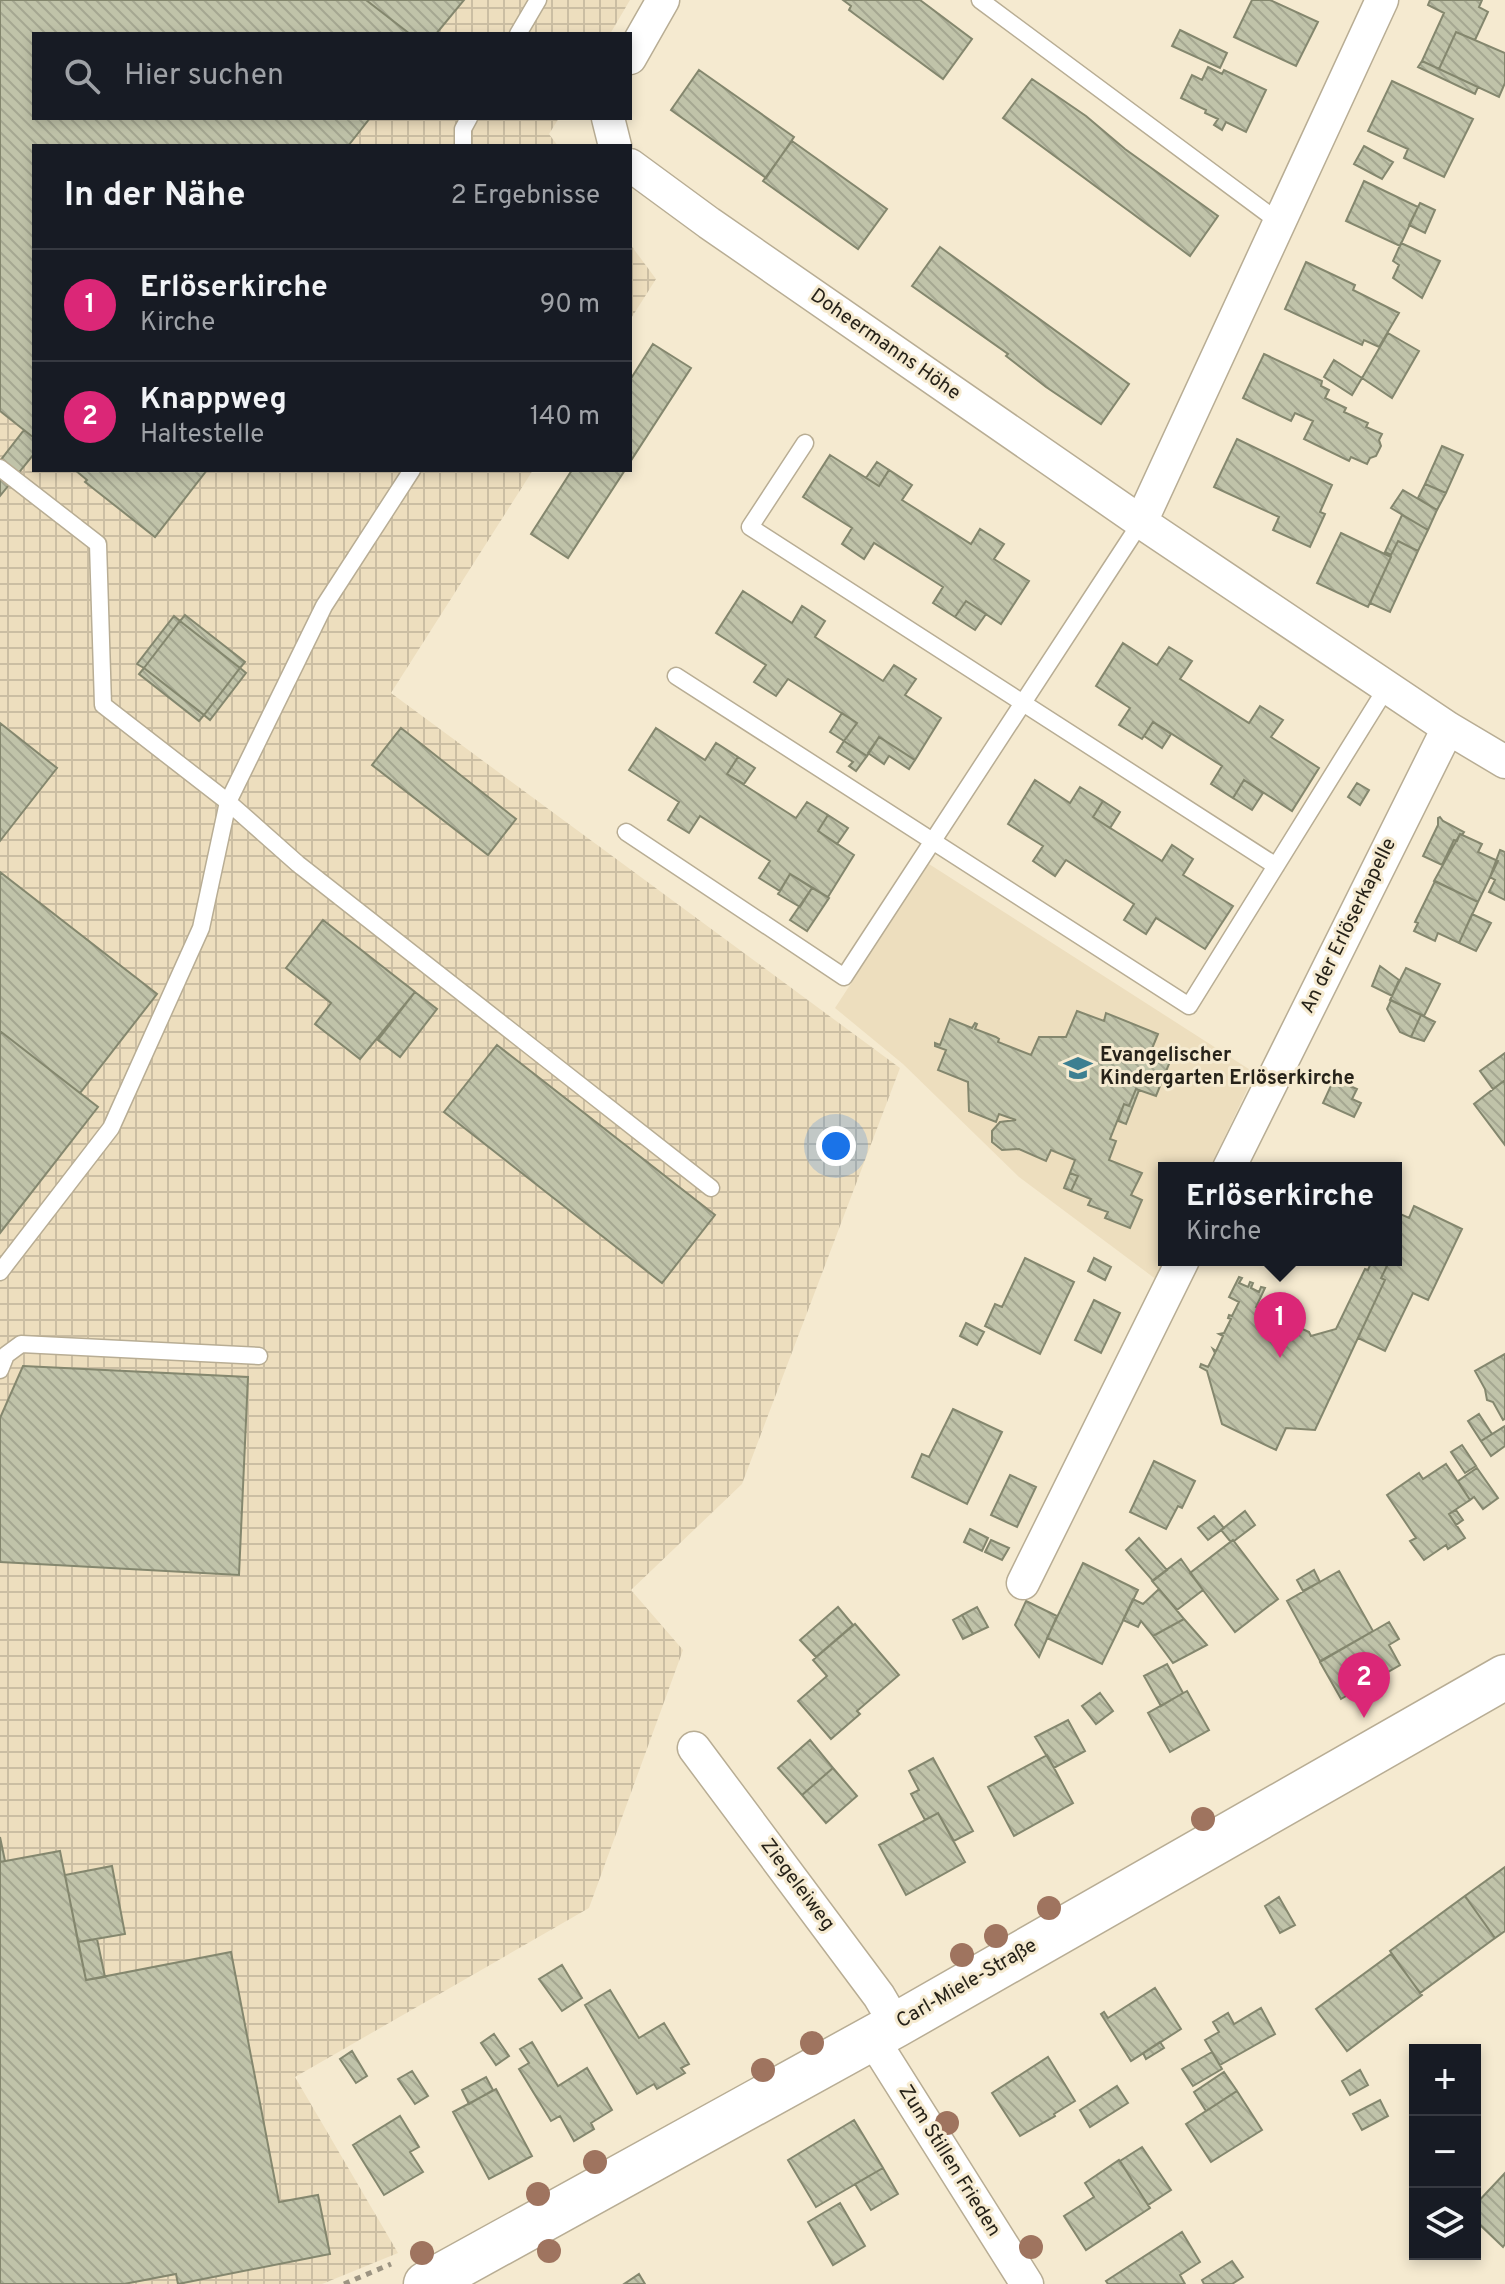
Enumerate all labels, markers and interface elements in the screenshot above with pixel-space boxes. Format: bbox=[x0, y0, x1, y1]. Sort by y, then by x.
search box bbox=[32, 32, 632, 120]
icon: search bbox=[60, 54, 104, 98]
text: Hier suchen bbox=[124, 58, 284, 95]
text: In der Nähe bbox=[64, 175, 246, 218]
text: 2 Ergebnisse bbox=[451, 180, 600, 213]
text: Erlöserkirche bbox=[140, 270, 328, 307]
street label: Doheermanns Höhe bbox=[805, 283, 965, 407]
text: 1 bbox=[85, 289, 95, 322]
text: 90 m bbox=[540, 289, 600, 322]
text: Kirche bbox=[140, 307, 215, 340]
text: Knappweg bbox=[140, 382, 287, 419]
text: 2 bbox=[82, 401, 98, 434]
text: 140 m bbox=[530, 401, 600, 434]
text: Haltestelle bbox=[140, 419, 264, 452]
street label: An der Erlöserkapelle bbox=[1295, 834, 1403, 1018]
place label: Evangelischer Kindergarten Erlöserkirche bbox=[1100, 1043, 1355, 1092]
school or university icon: Evangelischer Kindergarten Erlöserkirche bbox=[1063, 1053, 1093, 1083]
your location bbox=[816, 1126, 856, 1166]
popup bbox=[1158, 1162, 1402, 1266]
text: Erlöserkirche bbox=[1186, 1179, 1374, 1216]
text: Kirche bbox=[1186, 1216, 1261, 1249]
pin: 1 bbox=[1254, 1292, 1306, 1358]
pin: 2 bbox=[1338, 1652, 1390, 1718]
street label: Ziegeleiweg bbox=[754, 1834, 840, 1936]
street label: Carl-Miele-Straße bbox=[892, 1933, 1042, 2035]
map controls bbox=[1409, 2044, 1481, 2260]
button: + bbox=[1409, 2044, 1481, 2116]
street label: Zum Stillen Frieden bbox=[892, 2080, 1006, 2242]
button: − bbox=[1409, 2116, 1481, 2188]
button: layers bbox=[1409, 2188, 1481, 2260]

